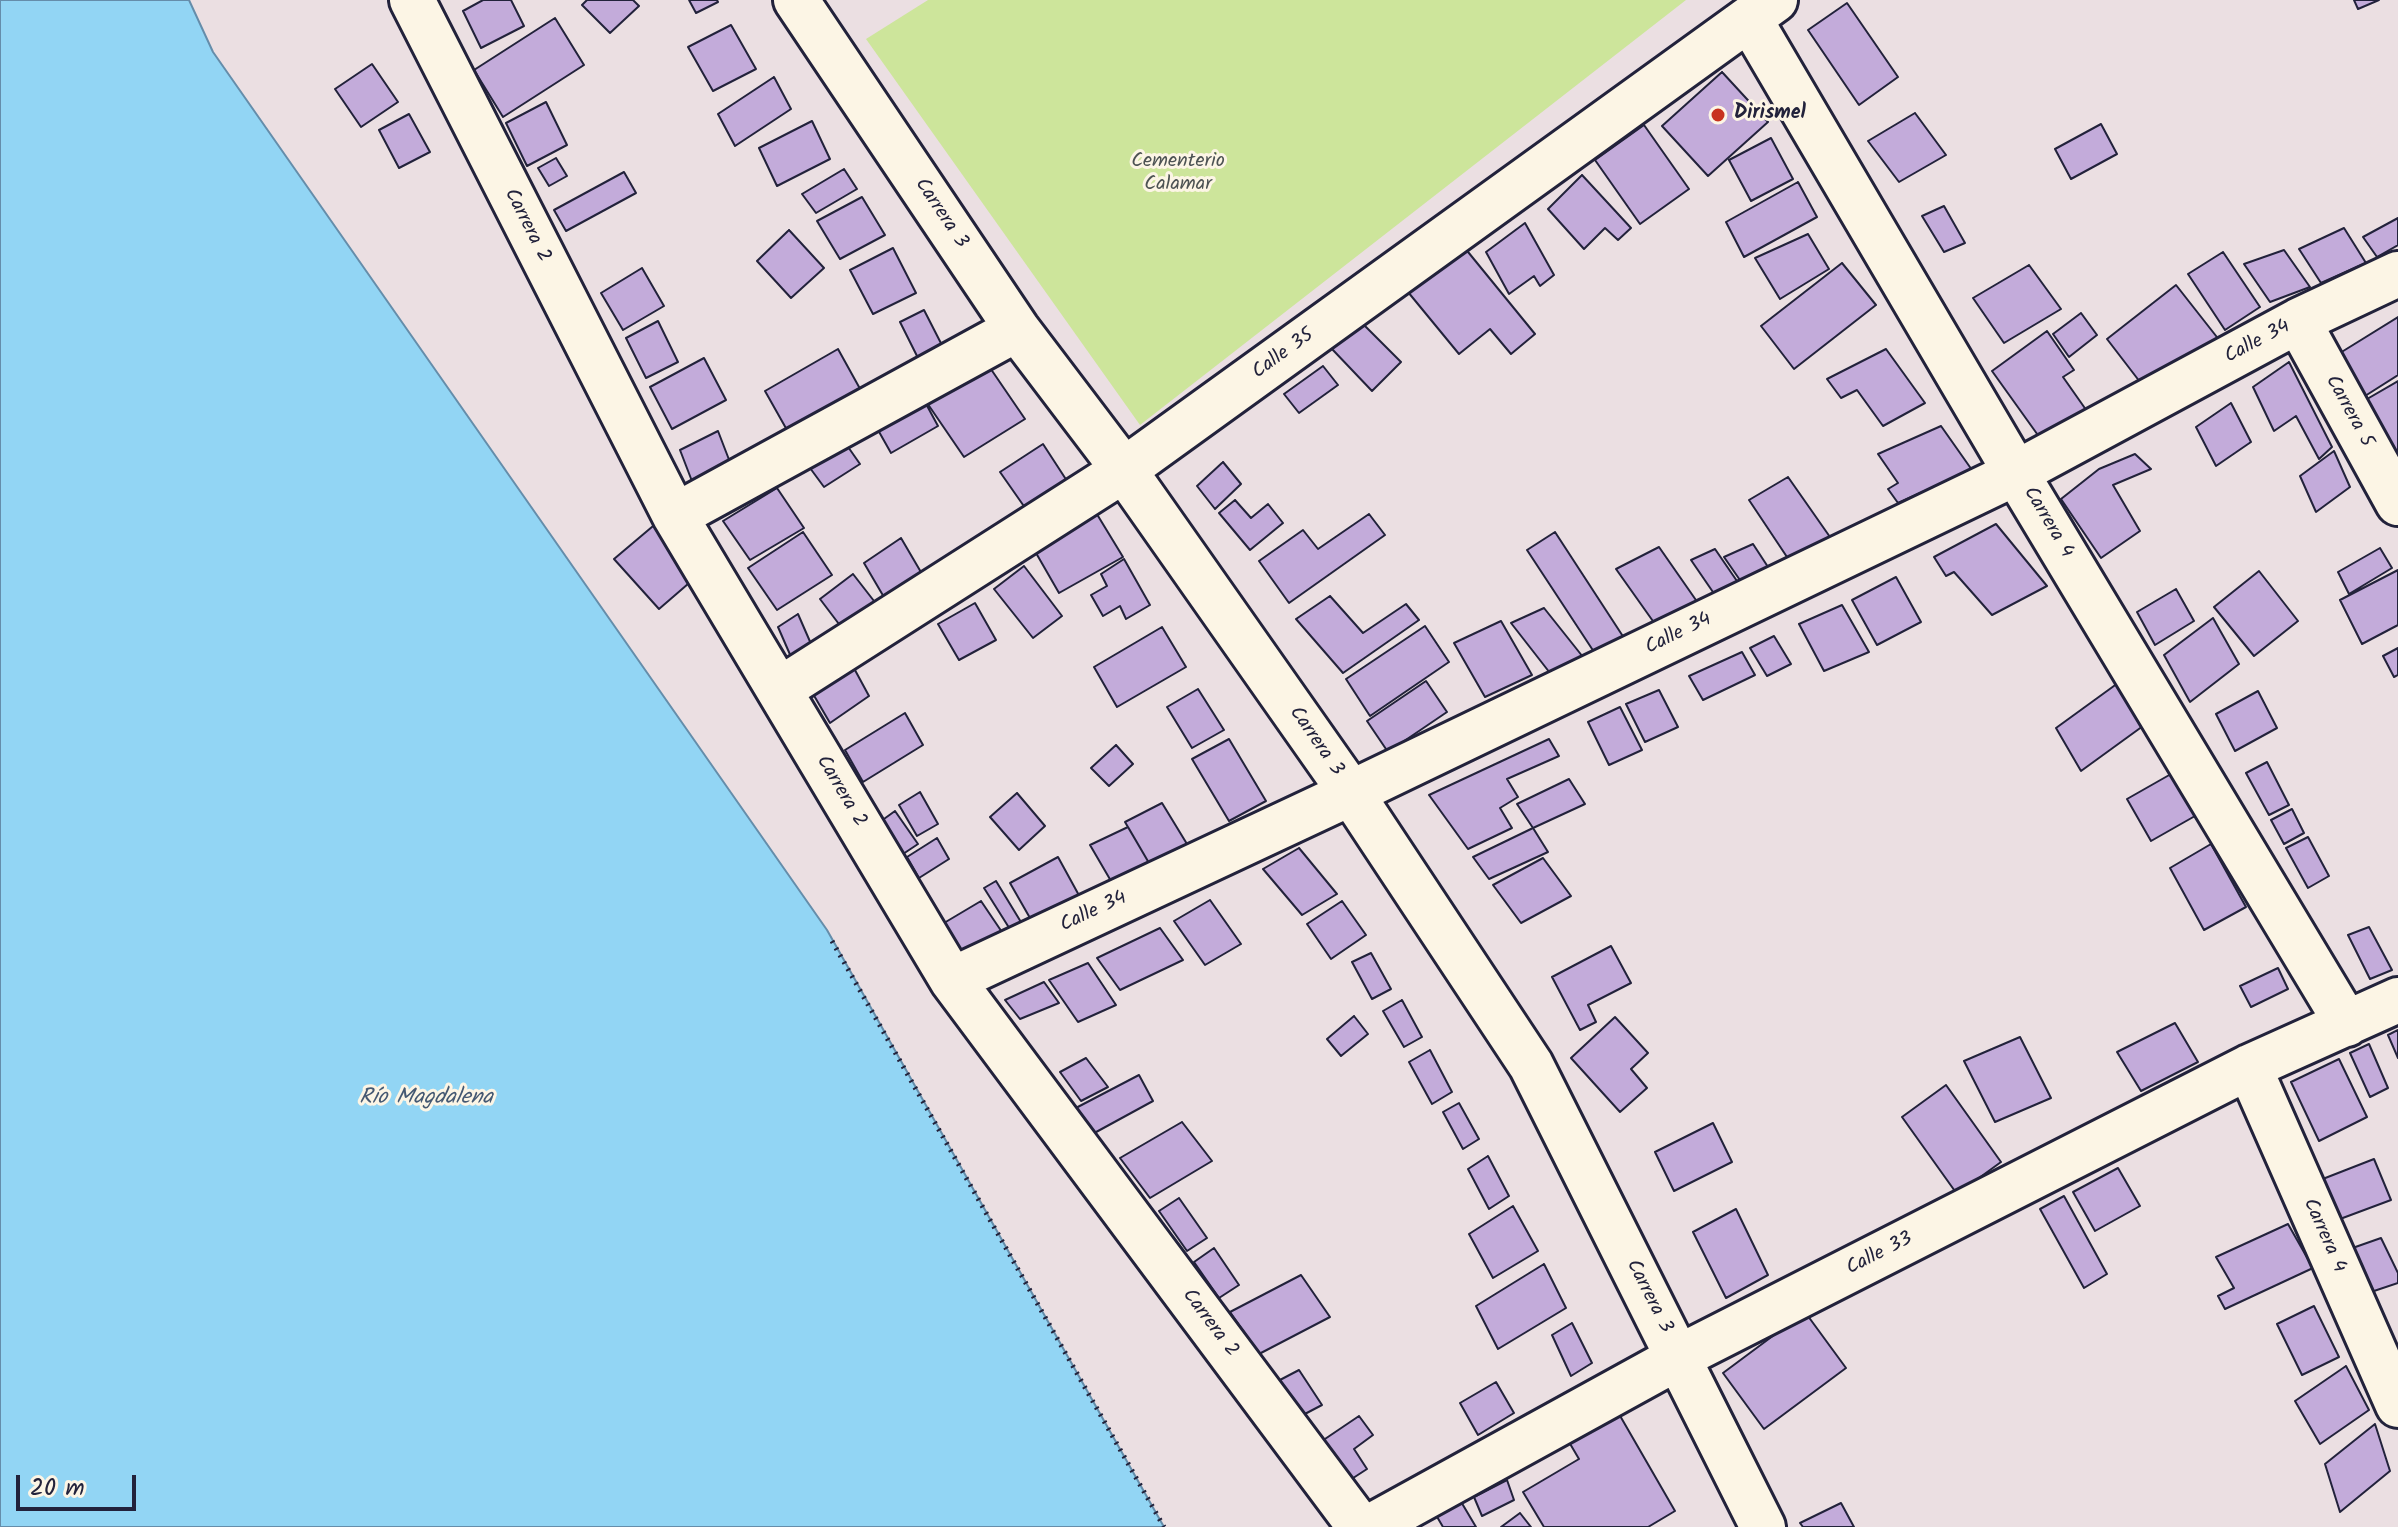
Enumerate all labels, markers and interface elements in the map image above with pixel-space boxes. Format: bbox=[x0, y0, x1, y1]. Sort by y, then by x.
place label: Dirismel bbox=[1734, 103, 1806, 127]
marker: Dirismel bbox=[1709, 106, 1727, 124]
park label: Cementerio Calamar bbox=[1131, 151, 1225, 198]
street label: Carrera 3 bbox=[908, 175, 972, 253]
street label: Carrera 2 bbox=[497, 185, 555, 267]
street label: Calle 34 bbox=[2221, 316, 2295, 370]
street label: Calle 35 bbox=[1248, 325, 1320, 385]
street label: Carrera 5 bbox=[2319, 372, 2377, 452]
street label: Carrera 4 bbox=[2016, 483, 2078, 563]
street label: Calle 34 bbox=[1642, 609, 1716, 661]
street label: Carrera 3 bbox=[1283, 703, 1347, 781]
street label: Carrera 2 bbox=[809, 752, 871, 832]
street label: Calle 34 bbox=[1057, 887, 1131, 939]
water label: Río Magdalena bbox=[359, 1086, 493, 1112]
street label: Carrera 4 bbox=[2296, 1195, 2350, 1277]
street label: Calle 33 bbox=[1843, 1228, 1917, 1282]
street label: Carrera 3 bbox=[1619, 1256, 1677, 1338]
street label: Carrera 2 bbox=[1176, 1285, 1242, 1363]
scale bar bbox=[20, 1459, 140, 1509]
text: 20 m bbox=[30, 1469, 85, 1508]

